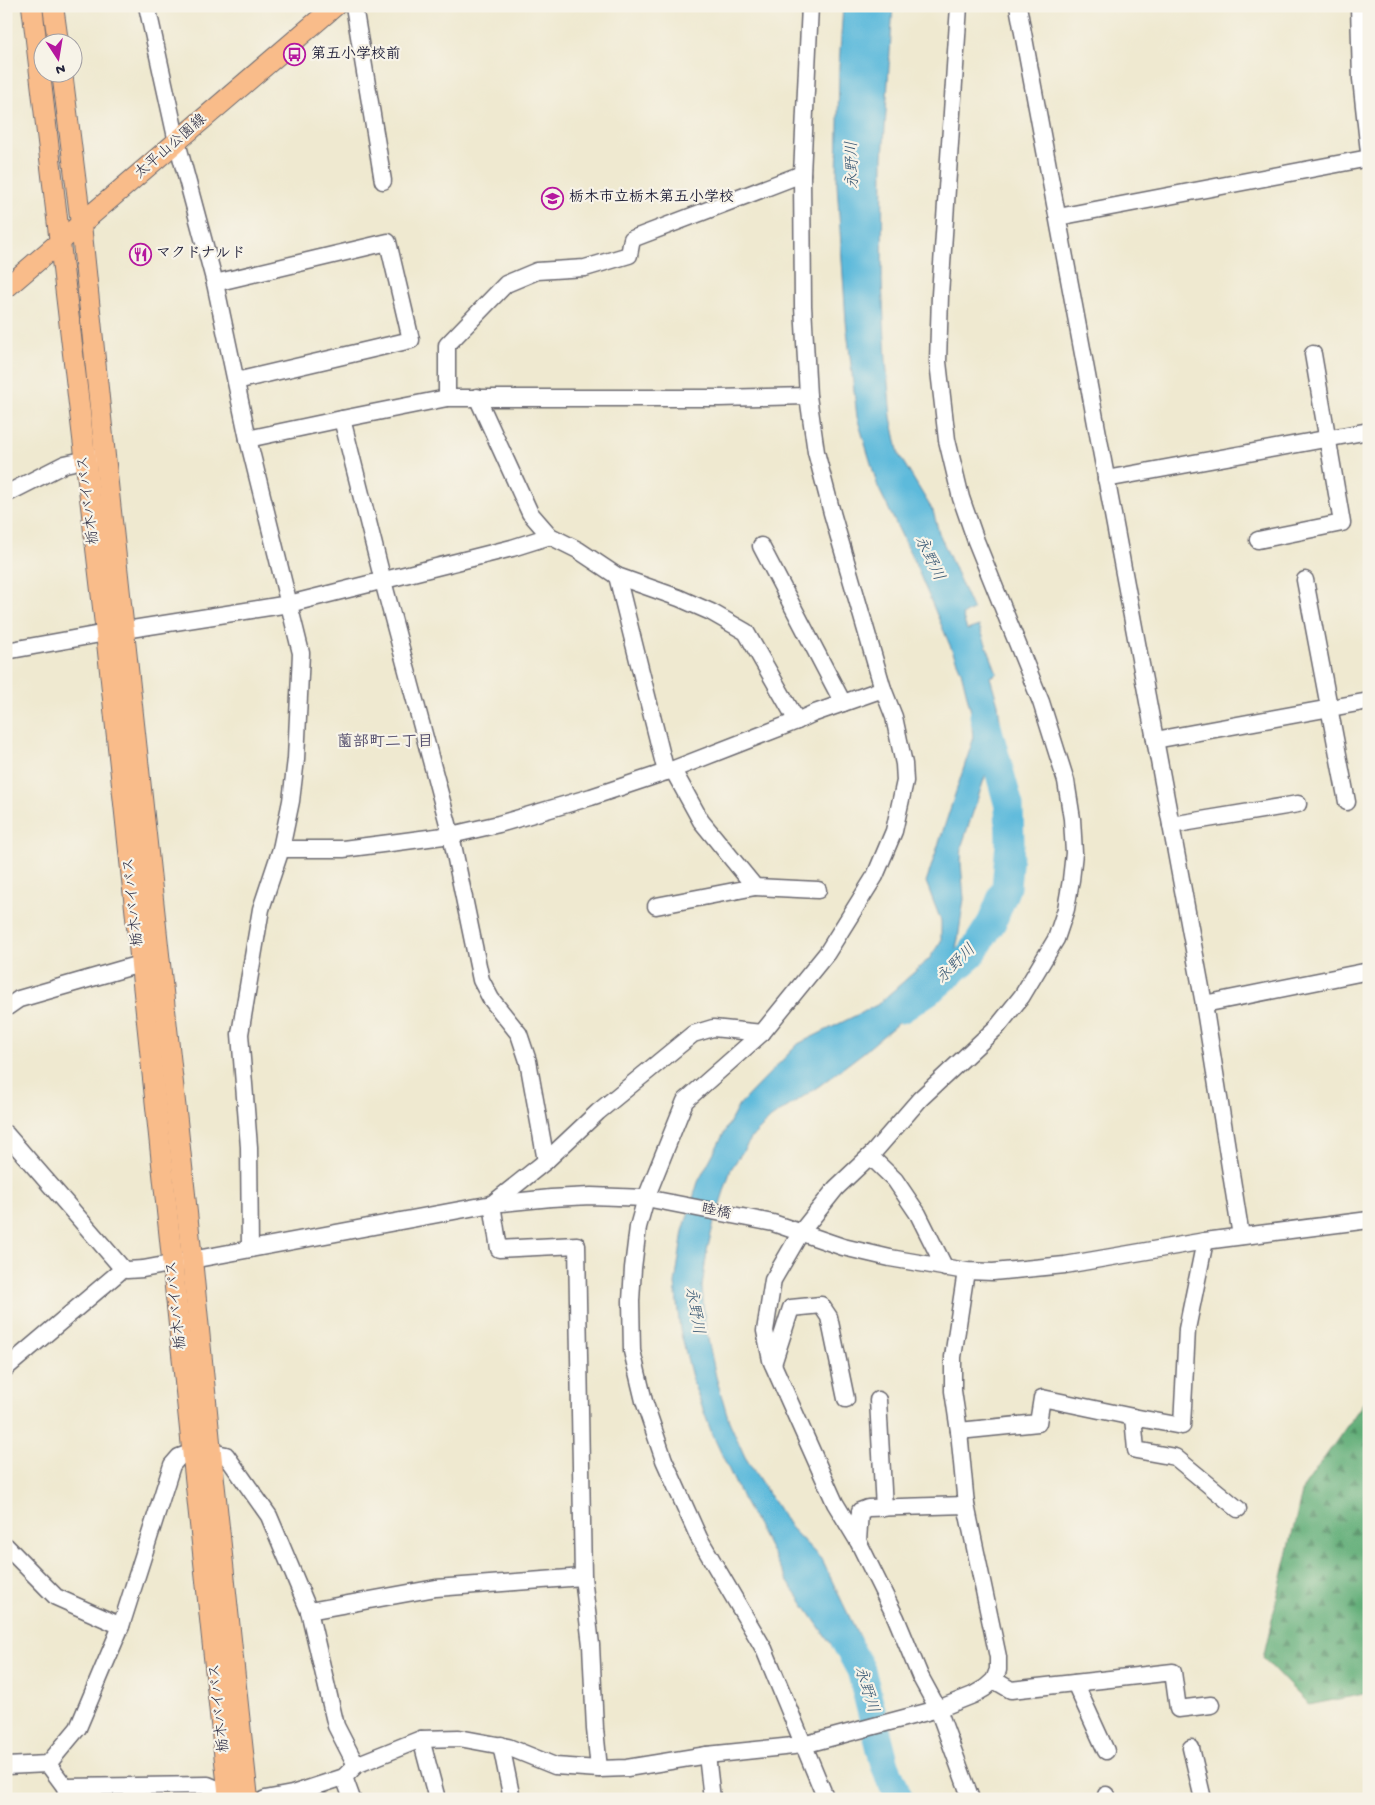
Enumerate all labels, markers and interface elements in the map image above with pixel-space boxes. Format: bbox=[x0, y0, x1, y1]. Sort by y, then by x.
north arrow bbox=[32, 32, 82, 82]
bus stop icon: 第五小学校前 bbox=[283, 43, 307, 67]
place label: 第五小学校前 bbox=[311, 45, 401, 64]
text: N bbox=[54, 59, 66, 78]
street label: 太平山公園線 bbox=[130, 110, 211, 183]
water label: 永野川 bbox=[843, 141, 864, 189]
school or university icon: 栃木市立栃木第五小学校 bbox=[541, 186, 565, 210]
place label: 栃木市立栃木第五小学校 bbox=[569, 188, 734, 207]
restaurant icon: マクドナルド bbox=[128, 242, 152, 266]
place label: マクドナルド bbox=[156, 245, 245, 263]
street label: 栃木バイパス bbox=[74, 454, 103, 546]
water label: 永野川 bbox=[909, 533, 948, 585]
district label: 薗部町二丁目 bbox=[337, 732, 433, 753]
street label: 栃木バイパス bbox=[119, 856, 148, 948]
water label: 永野川 bbox=[933, 941, 981, 989]
street label: 睦橋 bbox=[700, 1200, 732, 1224]
street label: 栃木バイパス bbox=[162, 1259, 191, 1351]
water label: 永野川 bbox=[679, 1286, 708, 1336]
street label: 栃木バイパス bbox=[205, 1662, 234, 1754]
water label: 永野川 bbox=[849, 1664, 882, 1716]

